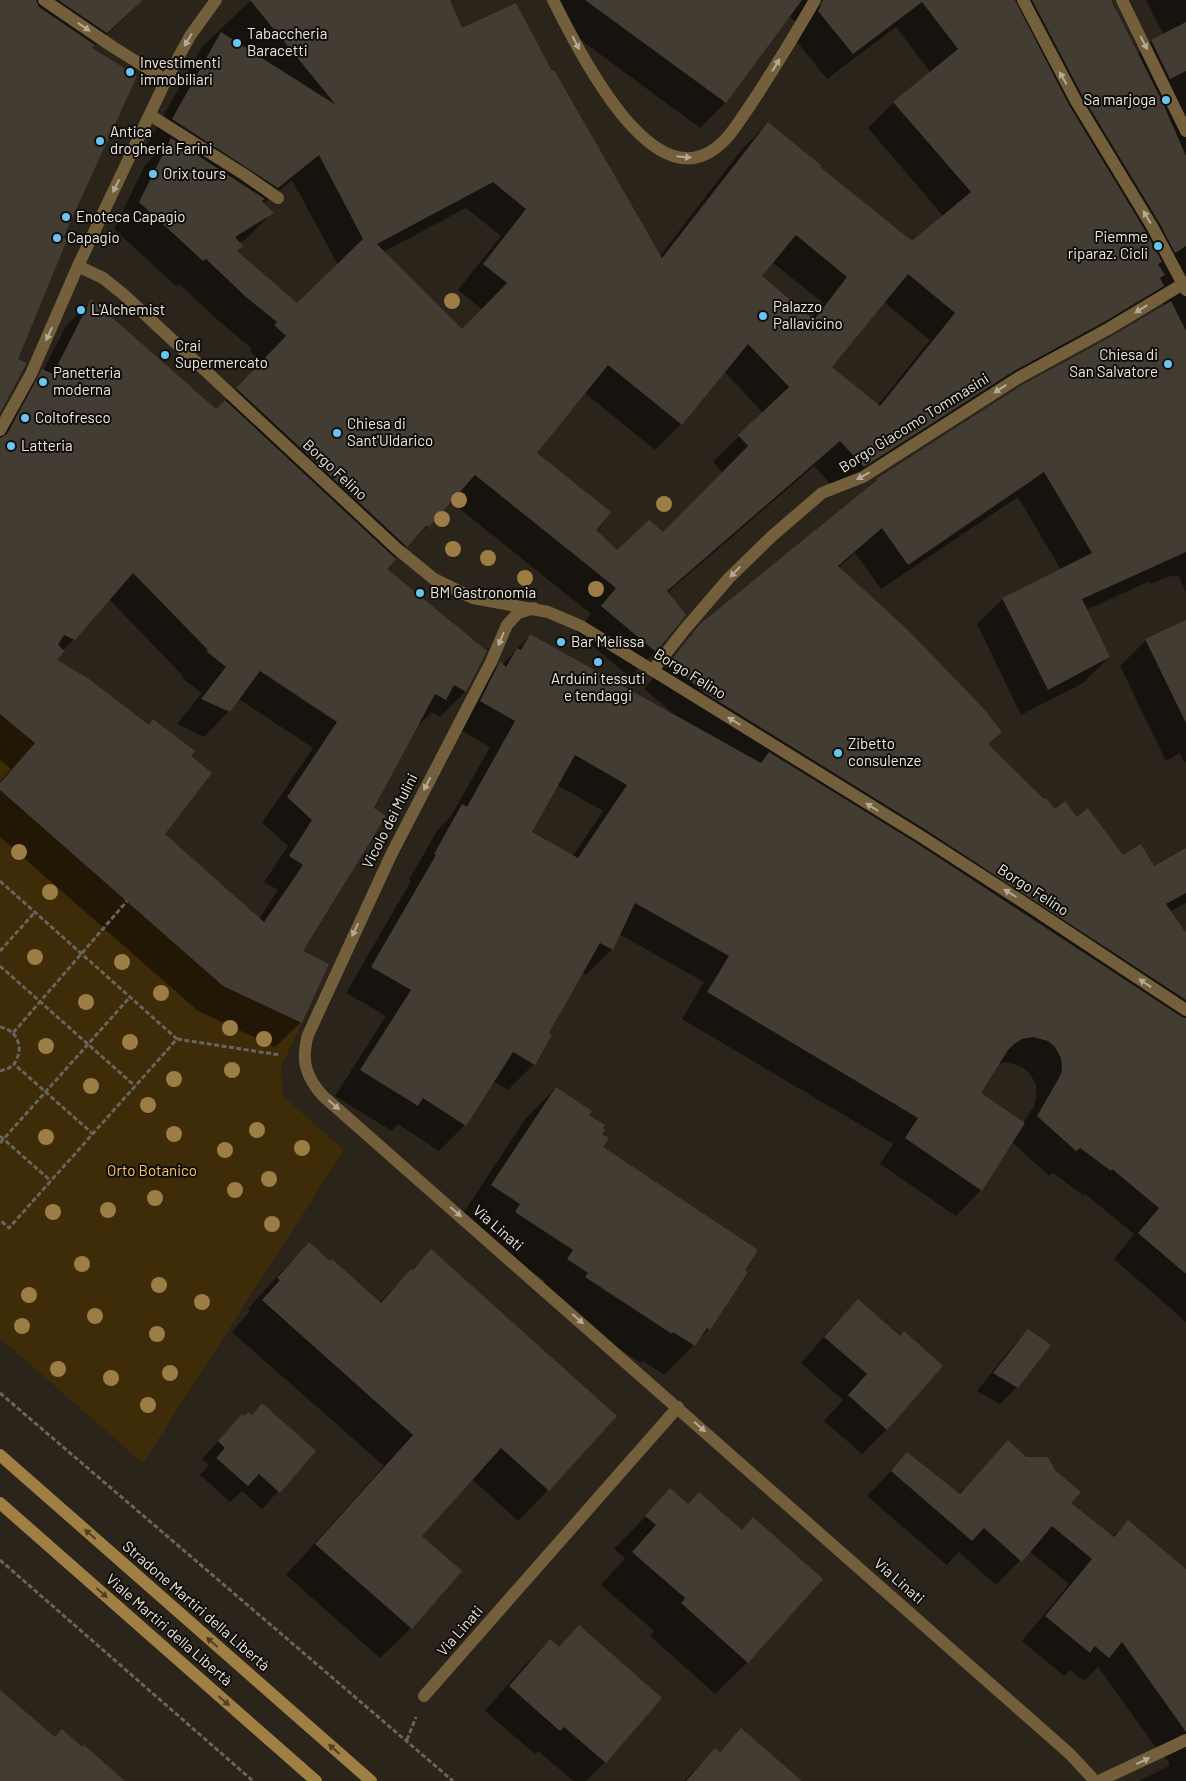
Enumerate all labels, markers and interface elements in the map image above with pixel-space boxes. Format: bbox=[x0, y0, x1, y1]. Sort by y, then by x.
one-way arrow bbox=[77, 23, 91, 32]
place label: Tabaccheria Baracetti bbox=[247, 24, 327, 59]
one-way arrow bbox=[183, 33, 192, 46]
one-way arrow bbox=[572, 36, 580, 51]
one-way arrow bbox=[1140, 36, 1148, 51]
marker: Tabaccheria Baracetti bbox=[231, 37, 243, 49]
place label: Investimenti immobiliari bbox=[140, 53, 221, 88]
one-way arrow bbox=[771, 59, 781, 72]
marker: Investimenti immobiliari bbox=[124, 66, 136, 78]
one-way arrow bbox=[1058, 71, 1067, 84]
place label: Sa marjoga bbox=[1084, 90, 1156, 108]
marker: Sa marjoga bbox=[1160, 94, 1172, 106]
place label: Antica drogheria Farini bbox=[110, 122, 213, 157]
marker: Antica drogheria Farini bbox=[94, 135, 106, 147]
one-way arrow bbox=[676, 153, 692, 161]
place label: Orix tours bbox=[163, 164, 226, 182]
marker: Orix tours bbox=[147, 168, 159, 180]
one-way arrow bbox=[112, 178, 120, 193]
place label: Enoteca Capagio bbox=[76, 207, 185, 225]
one-way arrow bbox=[1142, 210, 1151, 223]
marker: Enoteca Capagio bbox=[60, 211, 72, 223]
place label: Piemme riparaz. Cicli bbox=[1068, 227, 1148, 262]
place label: Capagio bbox=[67, 228, 120, 246]
marker: Capagio bbox=[51, 232, 63, 244]
marker: Piemme riparaz. Cicli bbox=[1152, 240, 1164, 252]
place label: Palazzo Pallavicino bbox=[773, 297, 843, 332]
place label: L'Alchemist bbox=[91, 300, 165, 318]
marker: L'Alchemist bbox=[75, 304, 87, 316]
one-way arrow bbox=[1135, 305, 1148, 314]
marker: Palazzo Pallavicino bbox=[757, 310, 769, 322]
one-way arrow bbox=[45, 326, 52, 341]
place label: Crai Supermercato bbox=[175, 336, 268, 371]
place label: Chiesa di San Salvatore bbox=[1069, 345, 1158, 380]
marker: Crai Supermercato bbox=[159, 349, 171, 361]
marker: Chiesa di San Salvatore bbox=[1162, 358, 1174, 370]
place label: Panetteria moderna bbox=[53, 363, 121, 398]
street label: Borgo Giacomo Tommasini bbox=[835, 369, 992, 476]
marker: Panetteria moderna bbox=[37, 376, 49, 388]
one-way arrow bbox=[993, 384, 1007, 394]
place label: Coltofresco bbox=[35, 408, 111, 426]
marker: Coltofresco bbox=[19, 412, 31, 424]
place label: Chiesa di Sant'Uldarico bbox=[347, 414, 433, 449]
marker: Chiesa di Sant'Uldarico bbox=[331, 427, 343, 439]
street label: Borgo Felino bbox=[300, 435, 372, 504]
place label: Latteria bbox=[21, 436, 73, 454]
marker: Latteria bbox=[5, 440, 17, 452]
one-way arrow bbox=[856, 472, 870, 481]
one-way arrow bbox=[729, 566, 741, 578]
place label: BM Gastronomia bbox=[430, 583, 536, 601]
marker: BM Gastronomia bbox=[414, 587, 426, 599]
one-way arrow bbox=[497, 632, 505, 647]
place label: Bar Melissa bbox=[571, 632, 644, 650]
marker: Bar Melissa bbox=[555, 636, 567, 648]
street label: Borgo Felino bbox=[651, 644, 730, 702]
marker: Arduini tessuti e tendaggi bbox=[592, 656, 604, 668]
place label: Arduini tessuti e tendaggi bbox=[551, 669, 645, 704]
one-way arrow bbox=[727, 716, 741, 726]
place label: Zibetto consulenze bbox=[848, 734, 921, 769]
marker: Zibetto consulenze bbox=[832, 747, 844, 759]
street label: Vicolo dei Mulini bbox=[357, 770, 421, 871]
one-way arrow bbox=[423, 777, 431, 791]
one-way arrow bbox=[866, 802, 879, 811]
street label: Borgo Felino bbox=[995, 859, 1073, 919]
one-way arrow bbox=[1003, 889, 1016, 898]
one-way arrow bbox=[351, 923, 359, 937]
one-way arrow bbox=[1138, 978, 1152, 988]
one-way arrow bbox=[328, 1099, 340, 1110]
park label: Orto Botanico bbox=[107, 1161, 197, 1179]
street label: Via Linati bbox=[470, 1201, 527, 1254]
one-way arrow bbox=[450, 1206, 462, 1218]
one-way arrow bbox=[572, 1314, 585, 1325]
one-way arrow bbox=[694, 1421, 706, 1433]
one-way arrow bbox=[84, 1529, 96, 1540]
street label: Stradone Martiri della Libertà bbox=[119, 1536, 274, 1674]
street label: Via Linati bbox=[871, 1554, 928, 1607]
street label: Viale Martiri della Libertà bbox=[103, 1570, 236, 1689]
one-way arrow bbox=[96, 1587, 108, 1599]
street label: Via Linati bbox=[433, 1602, 486, 1659]
one-way arrow bbox=[206, 1636, 219, 1647]
one-way arrow bbox=[218, 1695, 231, 1706]
one-way arrow bbox=[329, 1743, 341, 1755]
one-way arrow bbox=[1136, 1756, 1150, 1764]

